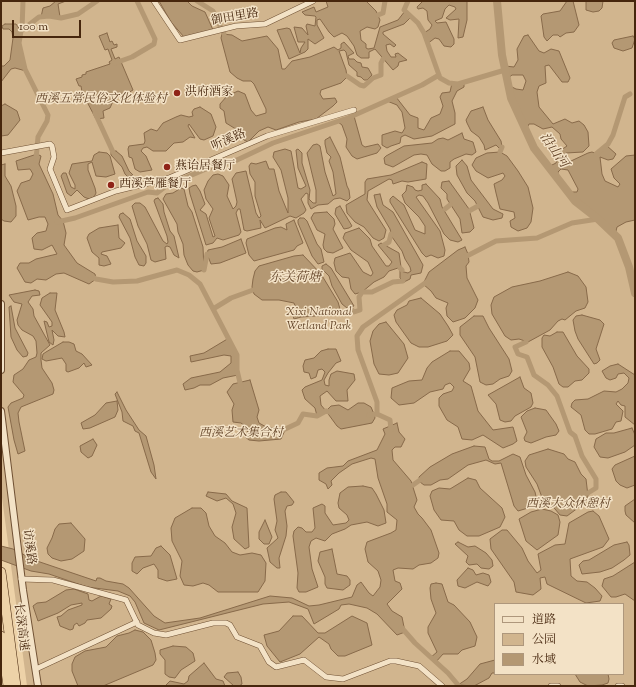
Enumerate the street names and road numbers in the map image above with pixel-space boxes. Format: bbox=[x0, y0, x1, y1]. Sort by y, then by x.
street label: 御田里路 bbox=[210, 7, 260, 29]
street label: 听溪路 bbox=[210, 127, 248, 155]
street label: 访溪路 bbox=[19, 528, 37, 566]
street label: 长深高速 bbox=[10, 602, 30, 652]

